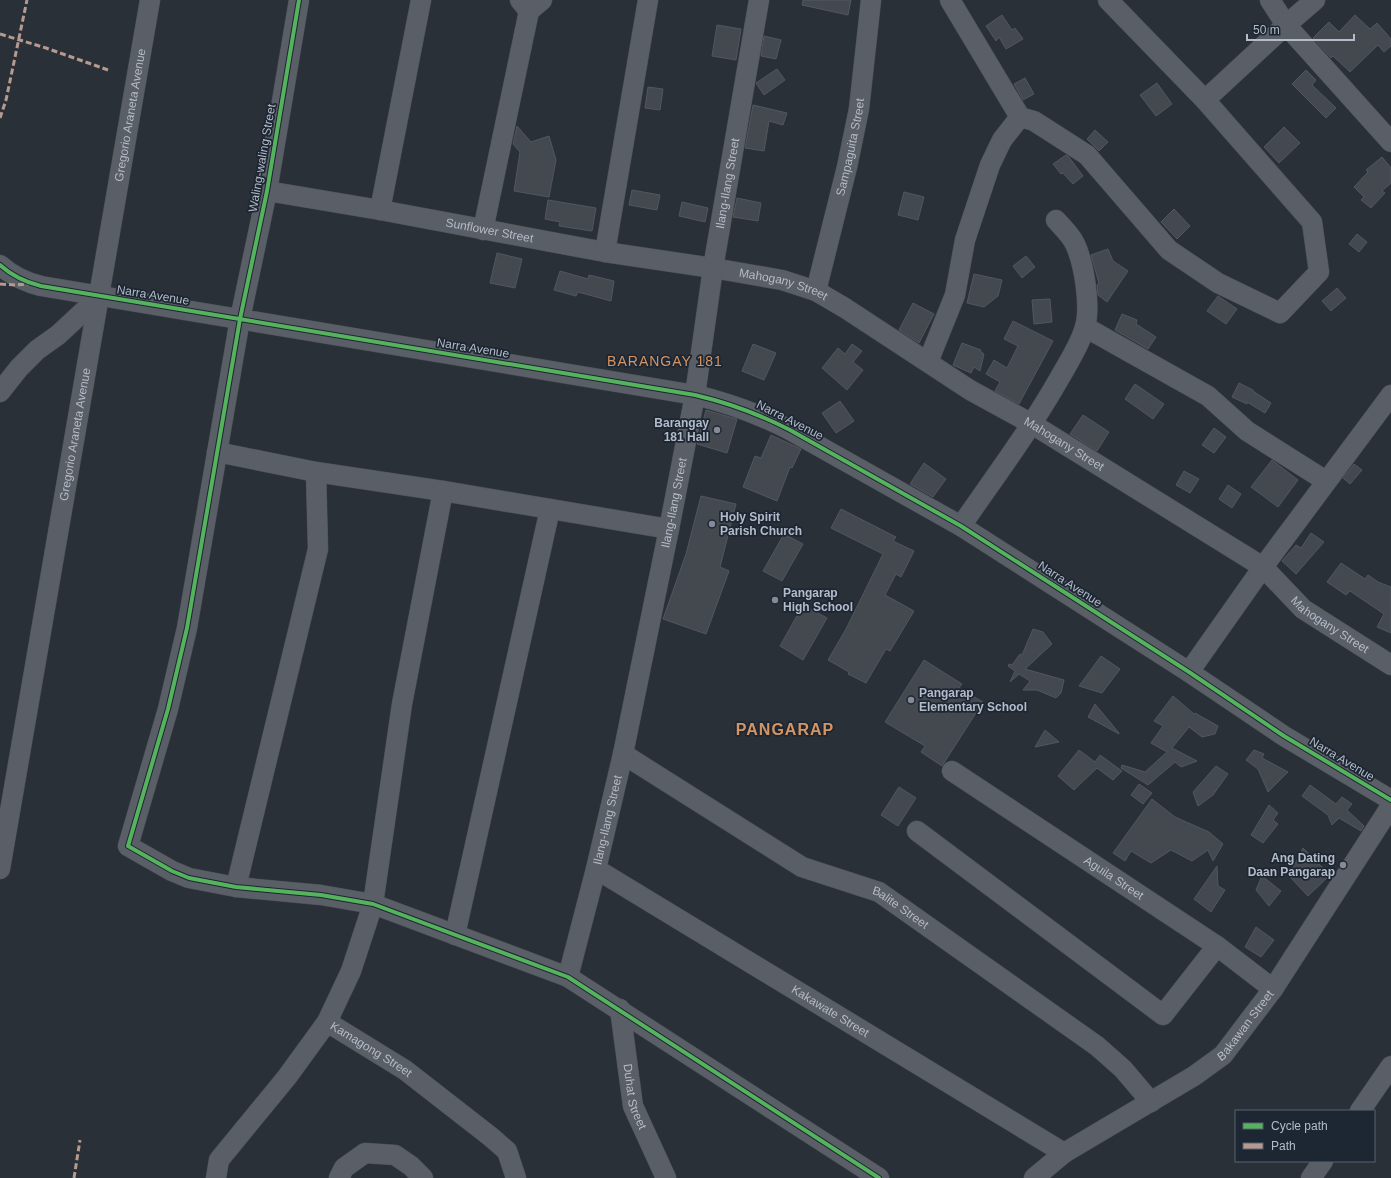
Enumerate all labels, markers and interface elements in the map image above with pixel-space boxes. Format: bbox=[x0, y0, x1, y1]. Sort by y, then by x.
scale bar bbox=[1247, 16, 1354, 42]
text: 50 m bbox=[1253, 23, 1280, 37]
street label: Gregorio Araneta Avenue bbox=[112, 47, 149, 183]
street label: Sampaguita Street bbox=[833, 97, 867, 197]
street label: Waling-waling Street bbox=[246, 102, 279, 213]
street label: Ilang-Ilang Street bbox=[713, 136, 742, 230]
street label: Sunflower Street bbox=[445, 215, 535, 246]
street label: Mahogany Street bbox=[738, 266, 831, 304]
street label: Narra Avenue bbox=[116, 282, 191, 308]
street label: Narra Avenue bbox=[436, 335, 511, 361]
district label: BARANGAY 181 bbox=[607, 353, 723, 369]
street label: Gregorio Araneta Avenue bbox=[57, 367, 93, 502]
street label: Narra Avenue bbox=[754, 397, 826, 443]
street label: Mahogany Street bbox=[1022, 414, 1107, 474]
place label: Barangay 181 Hall bbox=[654, 416, 709, 444]
marker: Barangay 181 Hall bbox=[712, 425, 722, 435]
street label: Ilang-Ilang Street bbox=[658, 456, 690, 549]
place label: Holy Spirit Parish Church bbox=[720, 510, 802, 538]
marker: Holy Spirit Parish Church bbox=[707, 519, 717, 529]
street label: Narra Avenue bbox=[1036, 558, 1105, 610]
place label: Pangarap High School bbox=[783, 586, 853, 614]
street label: Mahogany Street bbox=[1288, 594, 1372, 657]
marker: Pangarap High School bbox=[770, 595, 780, 605]
place label: Pangarap Elementary School bbox=[919, 686, 1027, 714]
marker: Pangarap Elementary School bbox=[906, 695, 916, 705]
district label: PANGARAP bbox=[736, 721, 834, 738]
street label: Narra Avenue bbox=[1307, 734, 1377, 784]
street label: Ilang-Ilang Street bbox=[590, 773, 625, 866]
place label: Ang Dating Daan Pangarap bbox=[1248, 851, 1335, 879]
street label: Aguila Street bbox=[1081, 853, 1147, 903]
marker: Ang Dating Daan Pangarap bbox=[1338, 860, 1348, 870]
street label: Balite Street bbox=[871, 883, 932, 932]
street label: Kakawate Street bbox=[789, 982, 872, 1040]
street label: Bakawan Street bbox=[1215, 987, 1277, 1064]
street label: Kamagong Street bbox=[328, 1019, 415, 1080]
street label: Duhat Street bbox=[620, 1063, 650, 1132]
legend bbox=[1235, 1110, 1375, 1162]
text: Cycle path bbox=[1271, 1119, 1328, 1133]
text: Path bbox=[1271, 1139, 1296, 1153]

